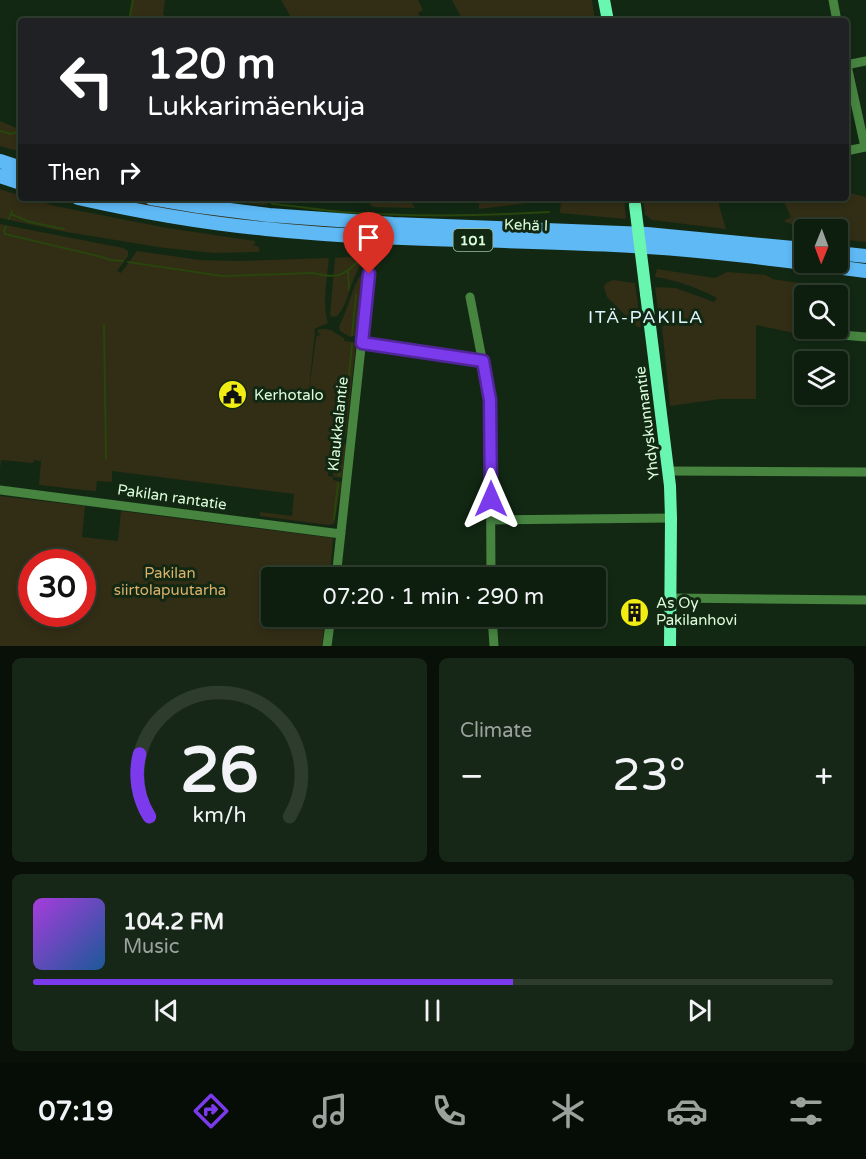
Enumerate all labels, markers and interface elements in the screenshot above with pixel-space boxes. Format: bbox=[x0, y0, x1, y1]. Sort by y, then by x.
text: 120 m bbox=[147, 39, 276, 90]
icon: left bbox=[48, 42, 126, 120]
text: Lukkarimäenkuja bbox=[147, 90, 365, 123]
icon: right bbox=[113, 156, 146, 189]
text: Then bbox=[48, 160, 101, 186]
pin bbox=[343, 212, 394, 274]
street label: Kehä I bbox=[504, 215, 548, 235]
north arrow bbox=[794, 219, 848, 273]
map controls bbox=[794, 219, 848, 405]
icon: arrive bbox=[352, 221, 385, 254]
road number: 101 bbox=[454, 229, 492, 251]
button: search bbox=[794, 285, 848, 339]
district label: ITÄ-PAKILA bbox=[588, 306, 704, 328]
button: layers bbox=[794, 351, 848, 405]
street label: Yhdyskunnantie bbox=[631, 365, 663, 481]
street label: Klaukkalantie bbox=[324, 376, 352, 472]
public building icon: Kerhotalo bbox=[217, 379, 249, 411]
place label: Kerhotalo bbox=[254, 386, 324, 404]
position arrow bbox=[459, 467, 523, 531]
street label: Pakilan rantatie bbox=[116, 480, 228, 514]
speed limit sign: 30 bbox=[18, 549, 96, 627]
park label: Pakilan siirtolapuutarha bbox=[114, 564, 226, 599]
text: 07:20 · 1 min · 290 m bbox=[323, 584, 544, 610]
place label: As Oy Pakilanhovi bbox=[656, 594, 737, 629]
building icon: As Oy Pakilanhovi bbox=[619, 596, 651, 628]
text: Climate bbox=[460, 719, 532, 743]
text: 26 bbox=[180, 734, 259, 809]
text: 23° bbox=[612, 749, 686, 803]
text: − bbox=[460, 757, 484, 796]
text: + bbox=[814, 757, 833, 796]
text: km/h bbox=[193, 802, 246, 828]
text: 104.2 FM bbox=[123, 909, 224, 935]
text: Music bbox=[123, 935, 179, 959]
icon: previous bbox=[150, 994, 183, 1027]
icon: pause bbox=[416, 994, 449, 1027]
icon: next bbox=[683, 994, 716, 1027]
icon: directions bbox=[190, 1090, 232, 1132]
icon: music bbox=[309, 1090, 351, 1132]
icon: phone bbox=[428, 1090, 470, 1132]
icon: climate bbox=[547, 1090, 589, 1132]
icon: car bbox=[666, 1090, 708, 1132]
icon: filters bbox=[785, 1090, 827, 1132]
text: 07:19 bbox=[39, 1095, 113, 1128]

